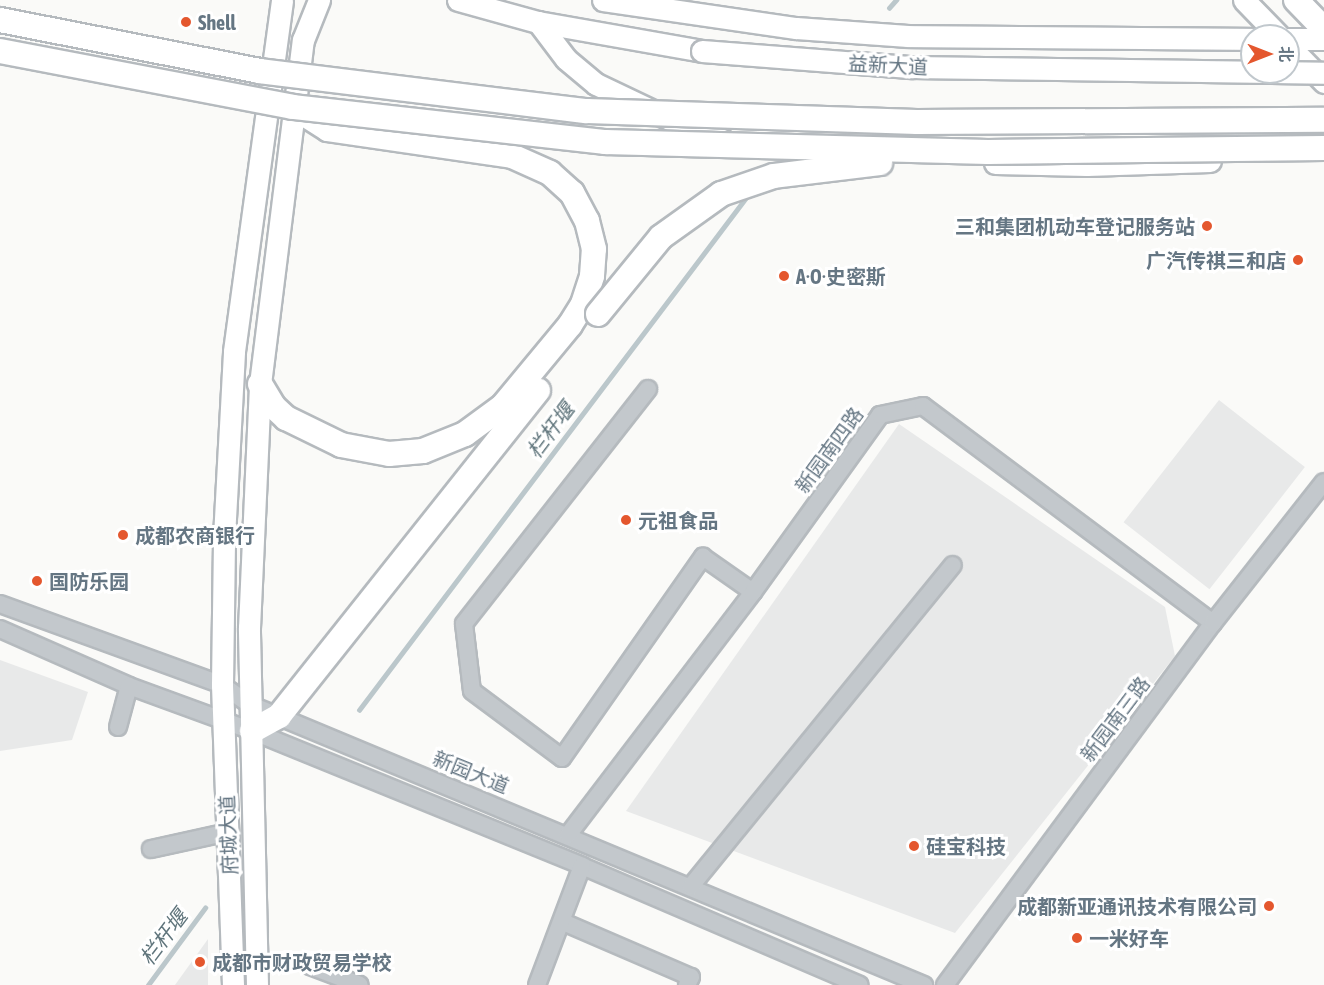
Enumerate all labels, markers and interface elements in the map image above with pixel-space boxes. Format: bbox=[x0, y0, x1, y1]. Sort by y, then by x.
place label: Shell bbox=[198, 10, 236, 34]
marker: Shell bbox=[179, 15, 193, 29]
north arrow bbox=[1240, 24, 1300, 84]
text: 北 bbox=[1277, 46, 1295, 62]
street label: 益新大道 bbox=[847, 51, 929, 79]
place label: 三和集团机动车登记服务站 bbox=[955, 214, 1195, 238]
marker: 三和集团机动车登记服务站 bbox=[1200, 219, 1214, 233]
place label: 广汽传祺三和店 bbox=[1146, 248, 1286, 272]
marker: 广汽传祺三和店 bbox=[1291, 253, 1305, 267]
place label: A·O·史密斯 bbox=[796, 264, 886, 288]
marker: A·O·史密斯 bbox=[777, 269, 791, 283]
water label: 栏杆堰 bbox=[521, 397, 579, 463]
street label: 新园南四路 bbox=[790, 402, 868, 498]
place label: 元祖食品 bbox=[638, 508, 718, 532]
marker: 元祖食品 bbox=[619, 513, 633, 527]
place label: 成都农商银行 bbox=[135, 523, 255, 547]
marker: 成都农商银行 bbox=[116, 528, 130, 542]
place label: 国防乐园 bbox=[49, 569, 129, 593]
marker: 国防乐园 bbox=[30, 574, 44, 588]
street label: 新园南三路 bbox=[1075, 672, 1155, 766]
street label: 新园大道 bbox=[429, 746, 513, 798]
street label: 府城大道 bbox=[215, 795, 241, 875]
place label: 硅宝科技 bbox=[926, 834, 1006, 858]
marker: 硅宝科技 bbox=[907, 839, 921, 853]
place label: 成都新亚通讯技术有限公司 bbox=[1017, 894, 1257, 918]
marker: 成都新亚通讯技术有限公司 bbox=[1262, 899, 1276, 913]
water label: 栏杆堰 bbox=[134, 904, 192, 970]
place label: 一米好车 bbox=[1089, 926, 1169, 950]
marker: 一米好车 bbox=[1070, 931, 1084, 945]
place label: 成都市财政贸易学校 bbox=[212, 950, 392, 974]
marker: 成都市财政贸易学校 bbox=[193, 955, 207, 969]

